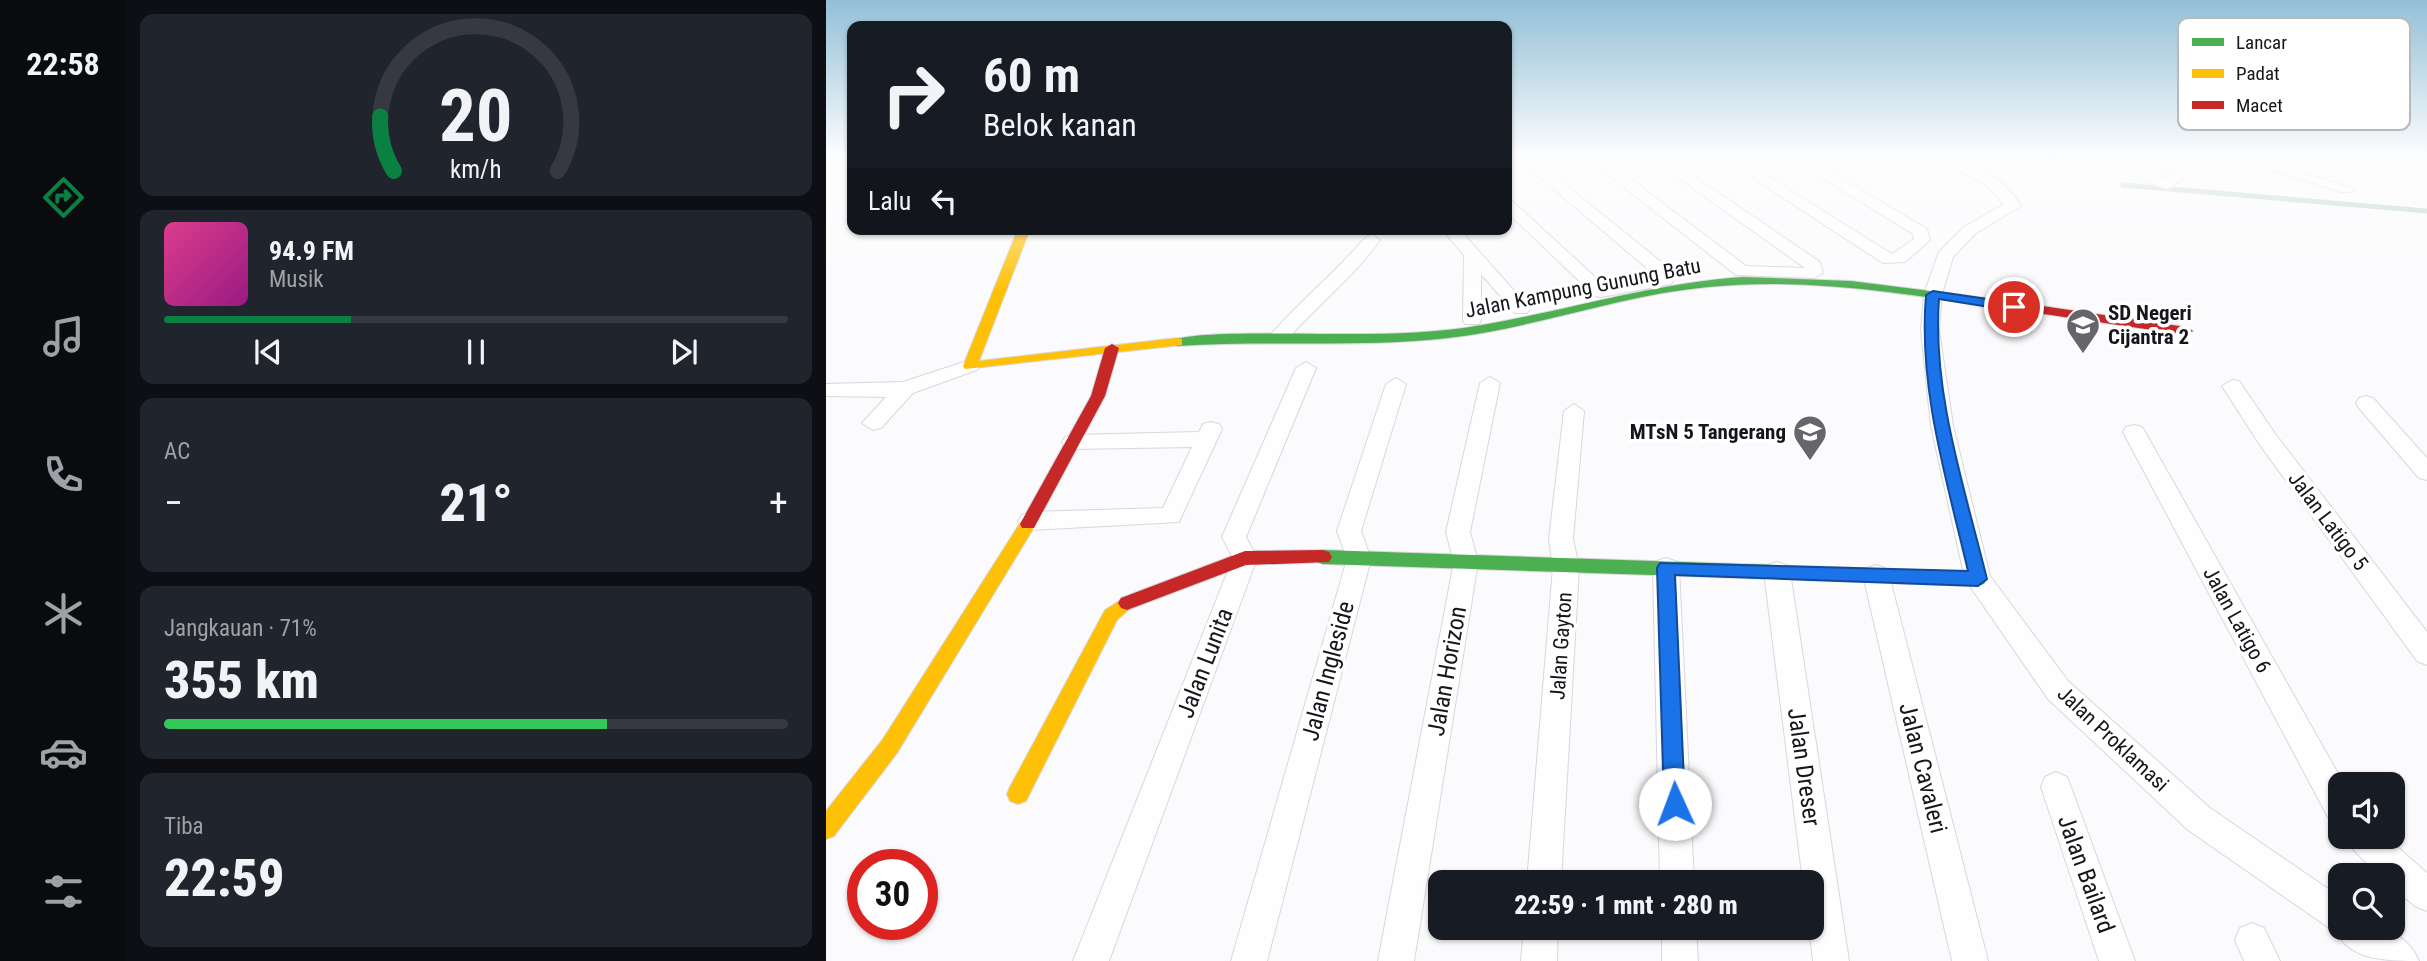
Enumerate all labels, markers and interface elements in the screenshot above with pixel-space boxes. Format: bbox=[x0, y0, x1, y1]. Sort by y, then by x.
legend bbox=[2178, 18, 2410, 130]
text: Lancar bbox=[2236, 31, 2287, 54]
text: 22:58 bbox=[26, 45, 100, 83]
text: 60 m bbox=[983, 47, 1080, 104]
icon: right bbox=[868, 49, 959, 140]
text: Padat bbox=[2236, 62, 2280, 85]
text: 20 bbox=[439, 73, 513, 159]
text: Macet bbox=[2236, 94, 2283, 117]
text: Belok kanan bbox=[983, 106, 1137, 144]
text: km/h bbox=[450, 155, 502, 184]
icon: directions bbox=[39, 173, 88, 222]
icon: left bbox=[925, 182, 963, 220]
text: Lalu bbox=[868, 186, 911, 216]
text: 94.9 FM bbox=[269, 236, 354, 266]
street label: Jalan Kampung Gunung Batu bbox=[1463, 253, 1703, 323]
text: Musik bbox=[269, 266, 324, 293]
pin bbox=[1984, 277, 2044, 337]
icon: arrive bbox=[1995, 288, 2033, 326]
place label: SD Negeri Cijantra 2 bbox=[2108, 301, 2192, 349]
school or university icon: SD Negeri Cijantra 2 bbox=[2064, 306, 2102, 355]
icon: music bbox=[39, 312, 88, 361]
icon: previous bbox=[249, 333, 287, 371]
icon: pause bbox=[457, 333, 495, 371]
icon: next bbox=[665, 333, 703, 371]
school or university icon: MTsN 5 Tangerang bbox=[1791, 413, 1829, 462]
place label: MTsN 5 Tangerang bbox=[1630, 420, 1786, 444]
text: AC bbox=[164, 438, 190, 465]
icon: phone bbox=[39, 450, 88, 499]
street label: Jalan Latigo 5 bbox=[2283, 467, 2373, 575]
text: 21° bbox=[439, 473, 513, 534]
text: − bbox=[164, 481, 183, 525]
text: + bbox=[769, 481, 788, 525]
street label: Jalan Latigo 6 bbox=[2198, 563, 2276, 677]
icon: climate bbox=[39, 589, 88, 638]
street label: Jalan Gayton bbox=[1545, 591, 1577, 701]
street label: Jalan Ingleside bbox=[1296, 598, 1360, 744]
street label: Jalan Lunita bbox=[1171, 604, 1239, 722]
street label: Jalan Horizon bbox=[1422, 604, 1472, 738]
text: Jangkauan · 71% bbox=[164, 615, 317, 642]
text: 355 km bbox=[164, 650, 319, 711]
street label: Jalan Proklamasi bbox=[2053, 681, 2173, 797]
street label: Jalan Cavaleri bbox=[1893, 700, 1953, 836]
street label: Jalan Dreser bbox=[1782, 706, 1826, 828]
icon: car bbox=[39, 728, 88, 777]
position arrow bbox=[1638, 767, 1712, 841]
map controls bbox=[2328, 772, 2405, 940]
button: sound bbox=[2328, 772, 2405, 849]
street label: Jalan Bailard bbox=[2052, 811, 2120, 937]
text: Tiba bbox=[164, 813, 204, 840]
text: 22:59 bbox=[164, 848, 284, 909]
speed limit sign: 30 bbox=[847, 849, 938, 940]
button: search bbox=[2328, 863, 2405, 940]
icon: filters bbox=[39, 867, 88, 916]
text: 22:59 · 1 mnt · 280 m bbox=[1514, 890, 1738, 920]

